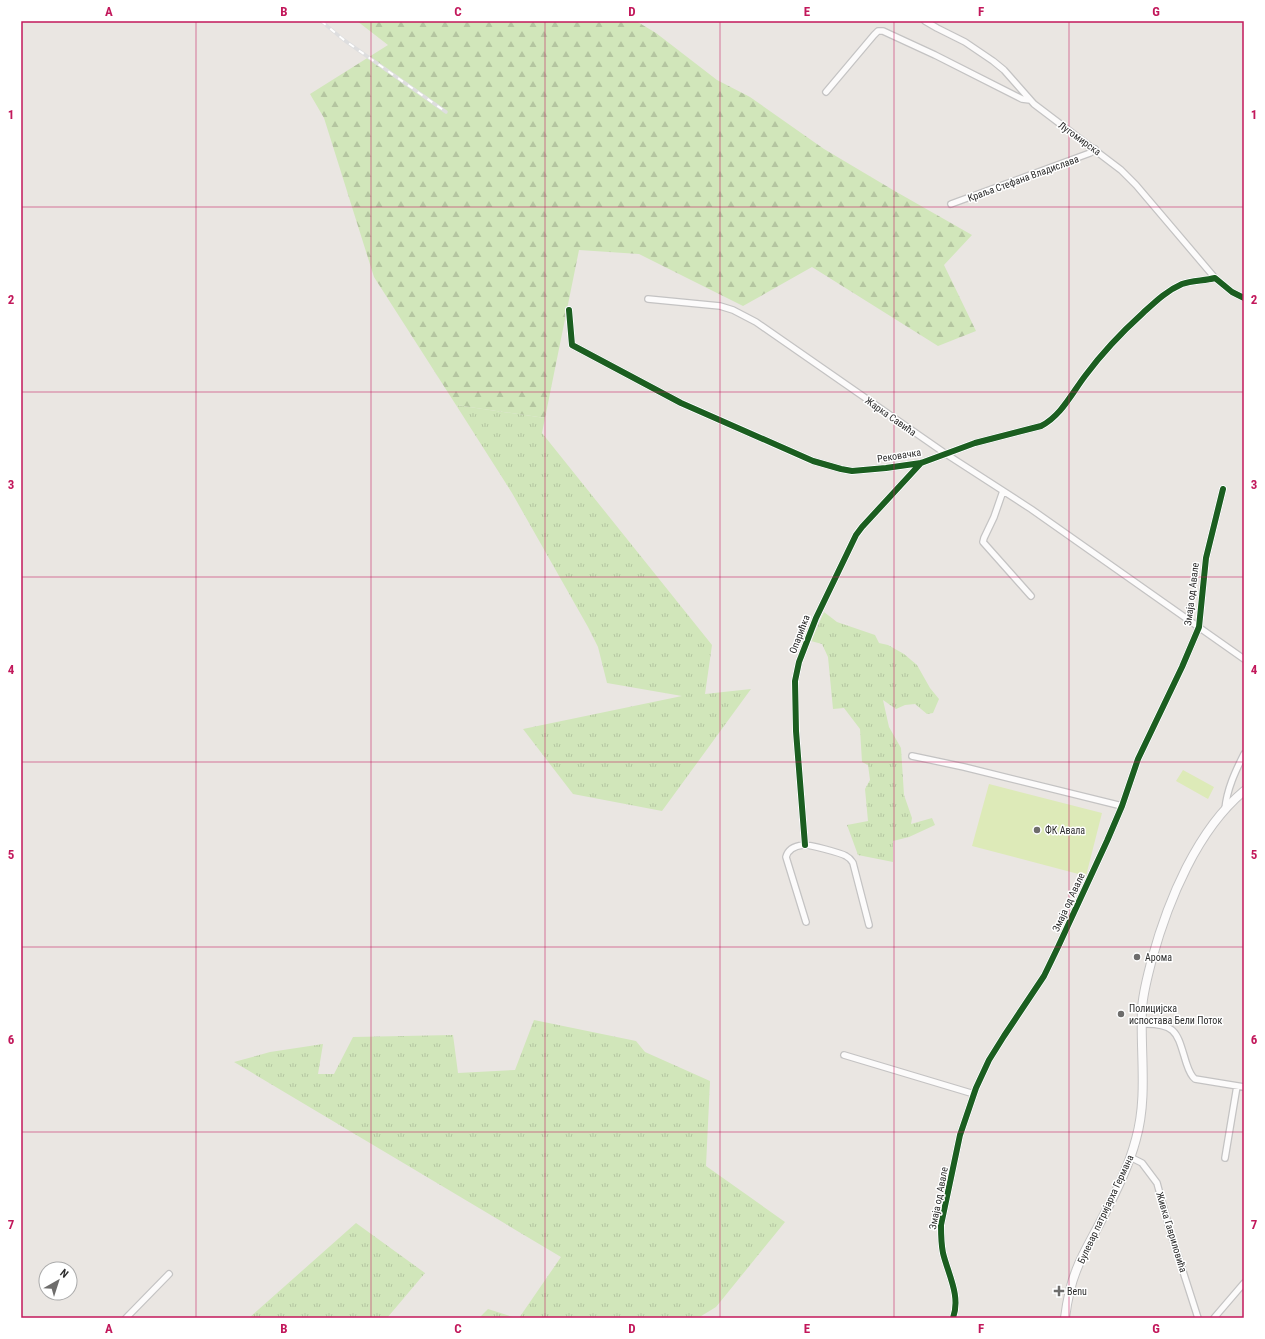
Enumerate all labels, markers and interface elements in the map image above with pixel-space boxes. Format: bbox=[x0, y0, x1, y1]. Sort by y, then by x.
text: A bbox=[105, 4, 113, 19]
text: B bbox=[280, 4, 288, 19]
text: C bbox=[454, 4, 462, 19]
text: D bbox=[628, 4, 636, 19]
text: E bbox=[804, 4, 811, 19]
text: F bbox=[978, 4, 984, 19]
text: G bbox=[1152, 4, 1160, 19]
text: 1 bbox=[8, 107, 14, 122]
text: 1 bbox=[1251, 107, 1257, 122]
street label: Лугомирска bbox=[1056, 119, 1103, 158]
street label: Краља Стефана Владислава bbox=[966, 153, 1080, 204]
text: 2 bbox=[8, 292, 15, 307]
text: 2 bbox=[1251, 292, 1258, 307]
street label: Жарка Савића bbox=[863, 395, 919, 438]
street label: Рековачка bbox=[876, 447, 922, 464]
text: 3 bbox=[8, 477, 14, 492]
text: 3 bbox=[1251, 477, 1257, 492]
street label: Змаја од Авале bbox=[1182, 562, 1201, 626]
street label: Опарићка bbox=[787, 613, 812, 655]
text: 4 bbox=[8, 662, 15, 677]
text: 4 bbox=[1251, 662, 1258, 677]
place label: ФК Авала bbox=[1045, 824, 1085, 836]
marker: ФК Авала bbox=[1032, 825, 1042, 835]
text: 5 bbox=[8, 847, 15, 862]
text: 5 bbox=[1251, 847, 1258, 862]
street label: Змаја од Авале bbox=[1050, 871, 1087, 933]
marker: Арома bbox=[1132, 952, 1142, 962]
place label: Арома bbox=[1145, 952, 1172, 963]
place label: Полицијска испостава Бели Поток bbox=[1129, 1003, 1222, 1026]
marker: Полицијска испостава Бели Поток bbox=[1116, 1009, 1126, 1019]
text: 6 bbox=[8, 1032, 15, 1047]
text: 6 bbox=[1251, 1032, 1258, 1047]
street label: Булевар патријарха Германа bbox=[1075, 1153, 1136, 1265]
street label: Змаја од Авале bbox=[927, 1166, 950, 1230]
street label: Живка Гавриловића bbox=[1154, 1191, 1189, 1274]
text: 7 bbox=[8, 1217, 15, 1232]
text: 7 bbox=[1251, 1217, 1258, 1232]
north arrow bbox=[38, 1261, 78, 1301]
text: N bbox=[57, 1266, 71, 1281]
marker: Benu bbox=[1054, 1286, 1064, 1296]
place label: Benu bbox=[1067, 1286, 1087, 1297]
text: A bbox=[105, 1321, 113, 1336]
text: B bbox=[280, 1321, 288, 1336]
text: C bbox=[454, 1321, 462, 1336]
text: D bbox=[628, 1321, 636, 1336]
text: E bbox=[804, 1321, 811, 1336]
text: F bbox=[978, 1321, 984, 1336]
text: G bbox=[1152, 1321, 1160, 1336]

